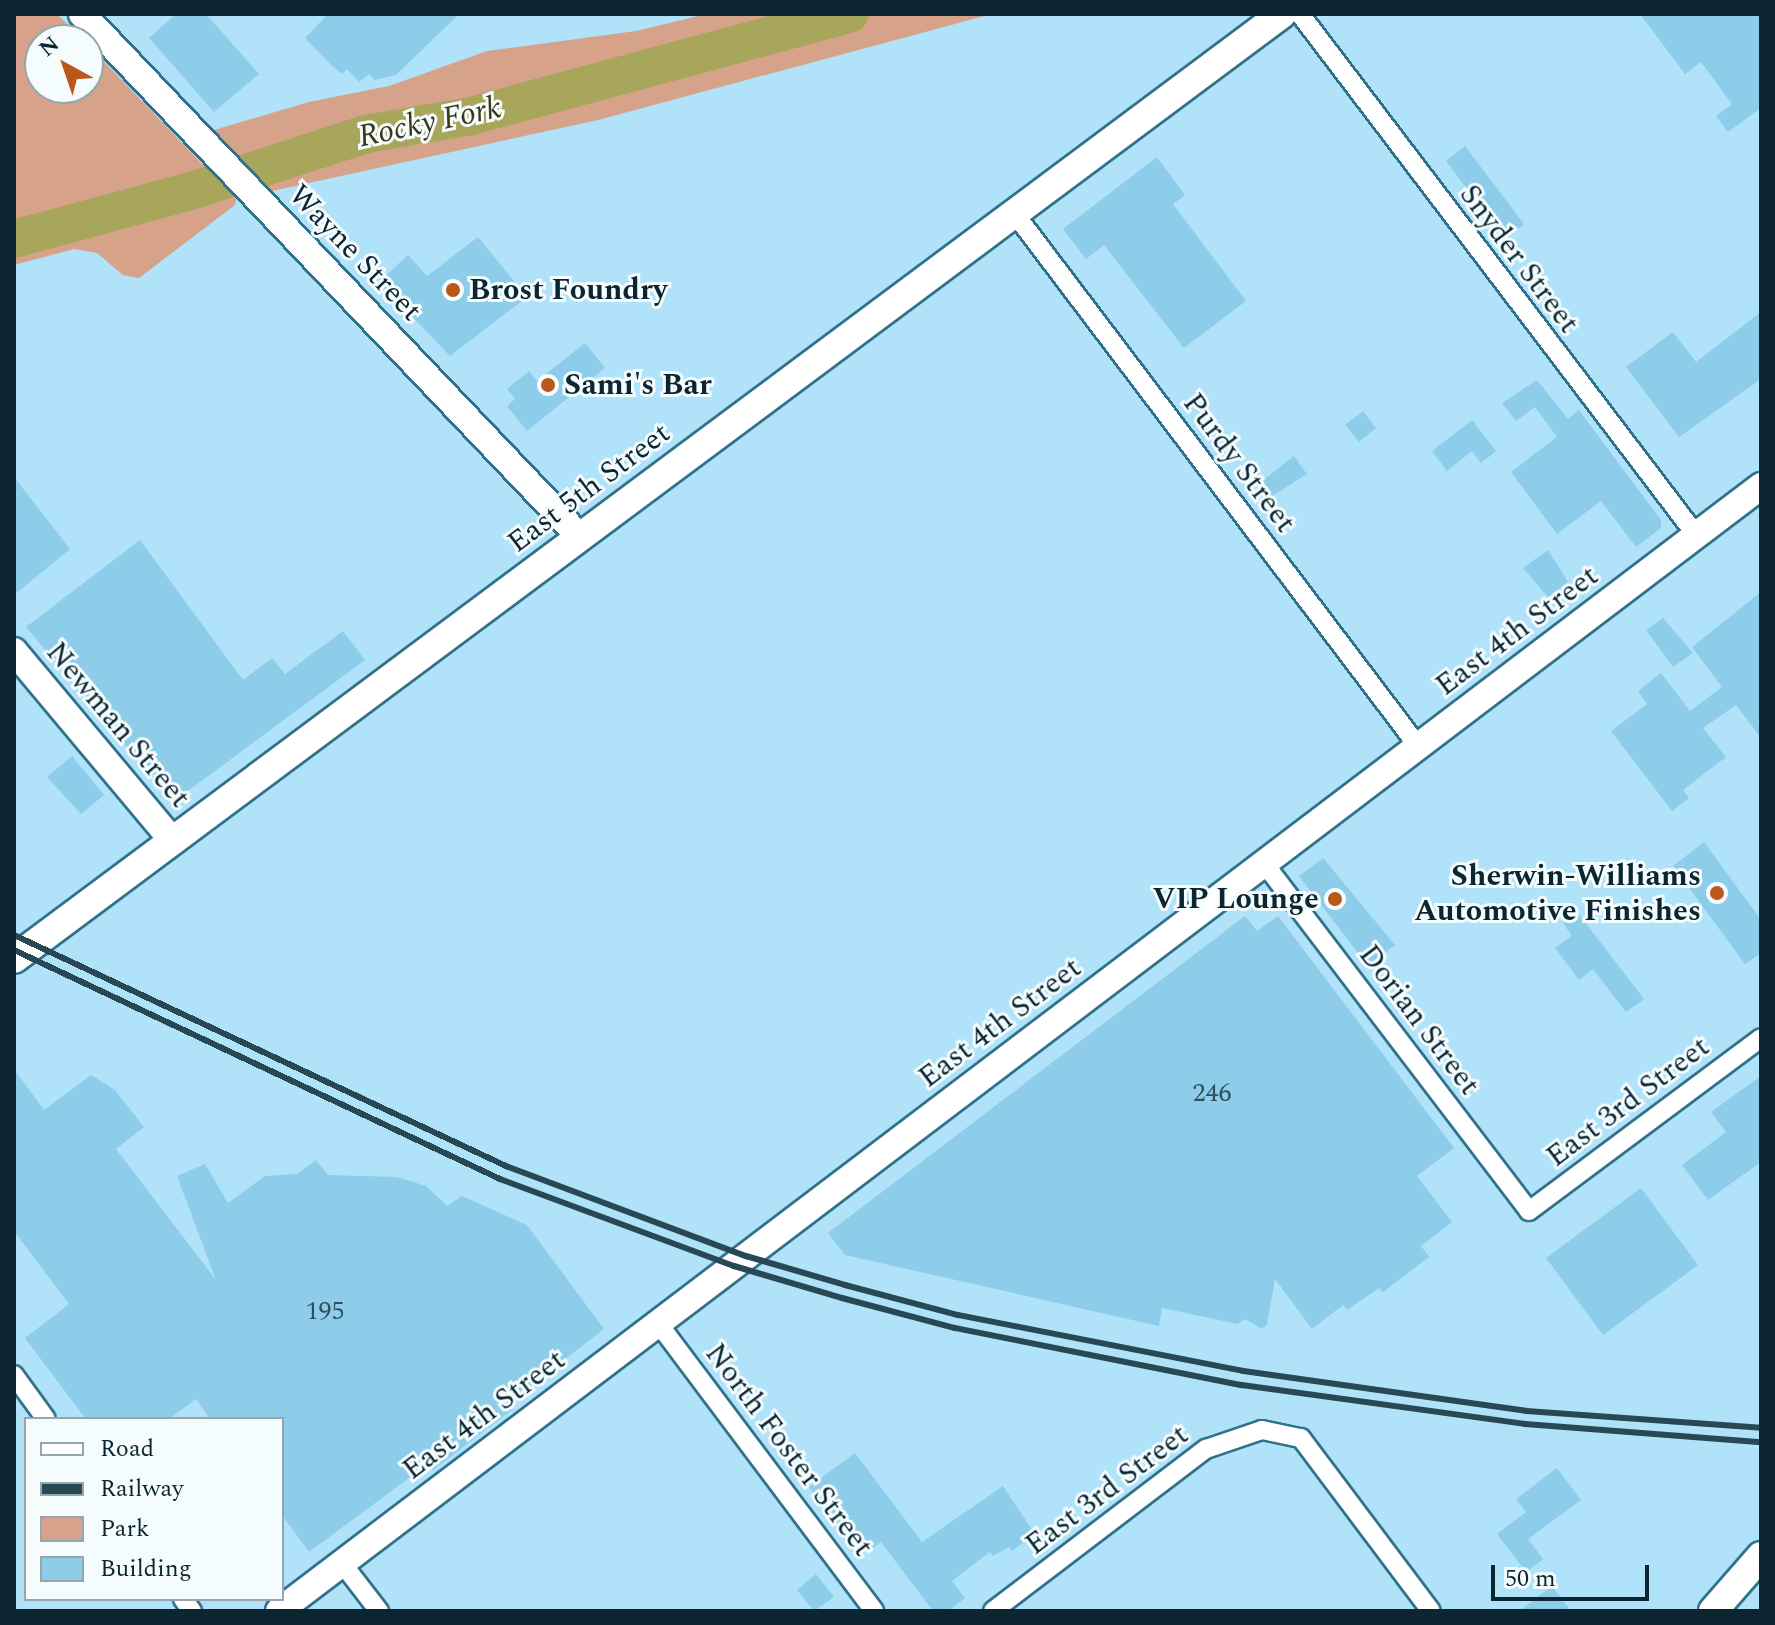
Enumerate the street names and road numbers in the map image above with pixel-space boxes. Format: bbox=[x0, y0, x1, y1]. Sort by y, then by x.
street label: Wayne Street bbox=[281, 177, 429, 329]
street label: Snyder Street bbox=[1451, 178, 1587, 340]
street label: Purdy Street bbox=[1175, 386, 1303, 540]
street label: East 5th Street bbox=[501, 415, 677, 561]
street label: East 4th Street bbox=[1429, 558, 1605, 704]
street label: Newman Street bbox=[38, 635, 198, 815]
street label: Dorian Street bbox=[1351, 938, 1487, 1102]
street label: East 4th Street bbox=[912, 950, 1088, 1096]
street label: East 3rd Street bbox=[1539, 1029, 1717, 1175]
street label: North Foster Street bbox=[697, 1336, 881, 1564]
street label: East 4th Street bbox=[396, 1342, 572, 1488]
street label: East 3rd Street bbox=[1018, 1417, 1196, 1563]

